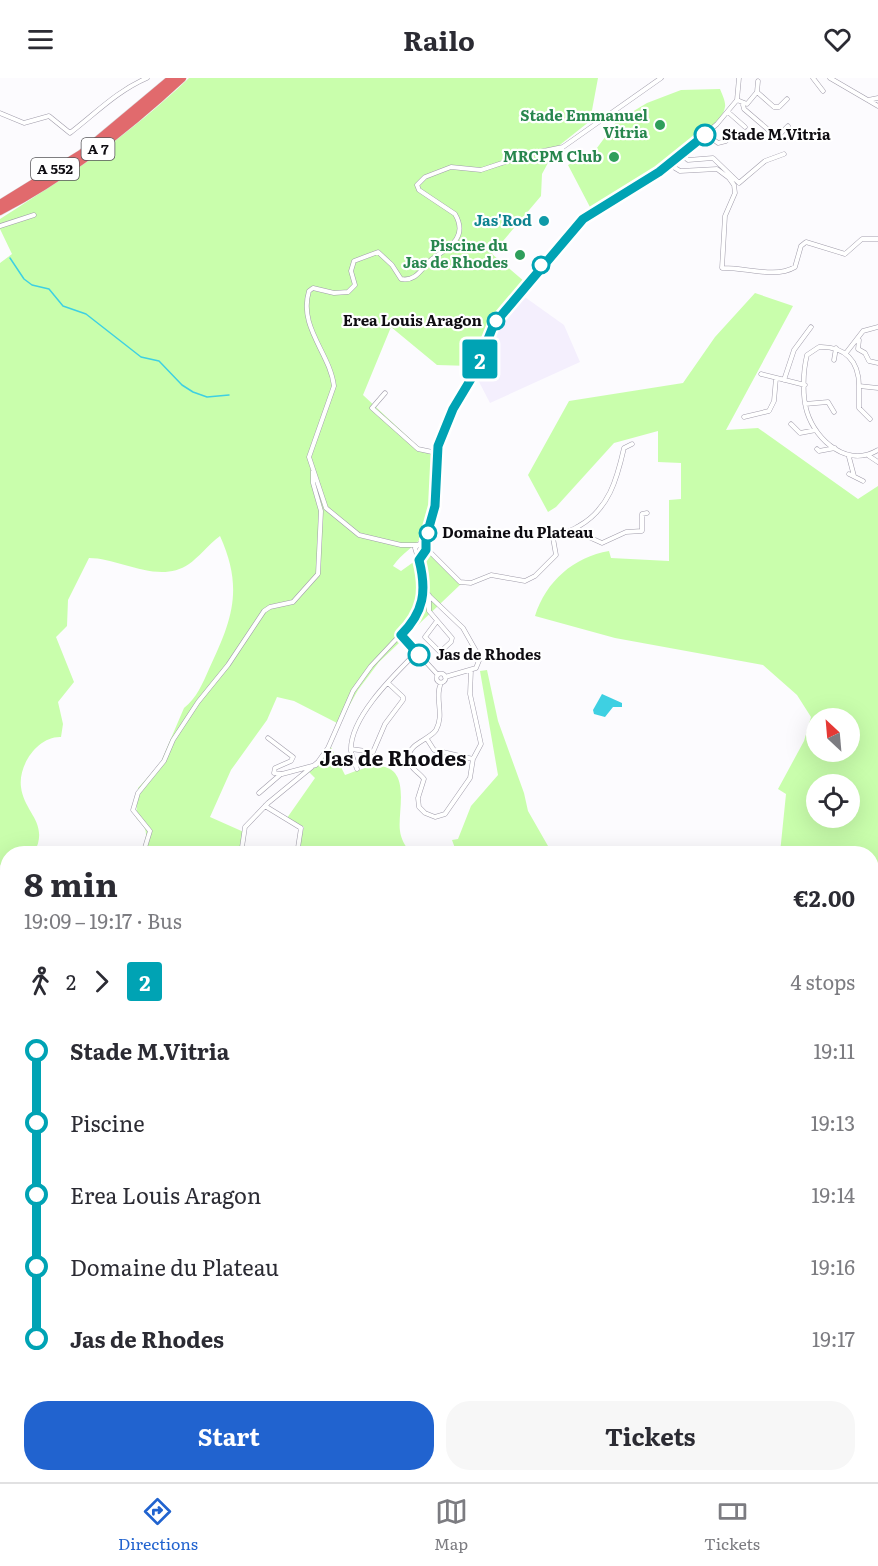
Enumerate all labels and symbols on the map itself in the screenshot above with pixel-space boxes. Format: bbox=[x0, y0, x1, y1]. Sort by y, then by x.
place label: Stade Emmanuel Vitria bbox=[520, 103, 649, 143]
marker: Stade Emmanuel Vitria bbox=[653, 118, 667, 132]
place label: Stade M.Vitria bbox=[722, 122, 831, 145]
marker: Stade M.Vitria bbox=[694, 124, 716, 146]
road number: A 7 bbox=[82, 138, 114, 160]
place label: MRCPM Club bbox=[503, 144, 602, 167]
marker: MRCPM Club bbox=[607, 150, 621, 164]
road number: A 552 bbox=[31, 158, 79, 180]
place label: Jas'Rod bbox=[474, 208, 532, 231]
marker: Jas'Rod bbox=[537, 214, 551, 228]
place label: Piscine du Jas de Rhodes bbox=[403, 233, 509, 273]
marker: Piscine du Jas de Rhodes bbox=[513, 248, 527, 262]
unlabelled marker bbox=[532, 256, 550, 274]
place label: Erea Louis Aragon bbox=[343, 308, 483, 331]
marker: Erea Louis Aragon bbox=[487, 312, 505, 330]
line badge: 2 bbox=[460, 340, 500, 378]
place label: Domaine du Plateau bbox=[442, 520, 594, 543]
marker: Domaine du Plateau bbox=[419, 524, 437, 542]
place label: Jas de Rhodes bbox=[436, 642, 541, 665]
marker: Jas de Rhodes bbox=[408, 644, 430, 666]
north arrow bbox=[806, 708, 860, 762]
district label: Jas de Rhodes bbox=[320, 741, 466, 772]

